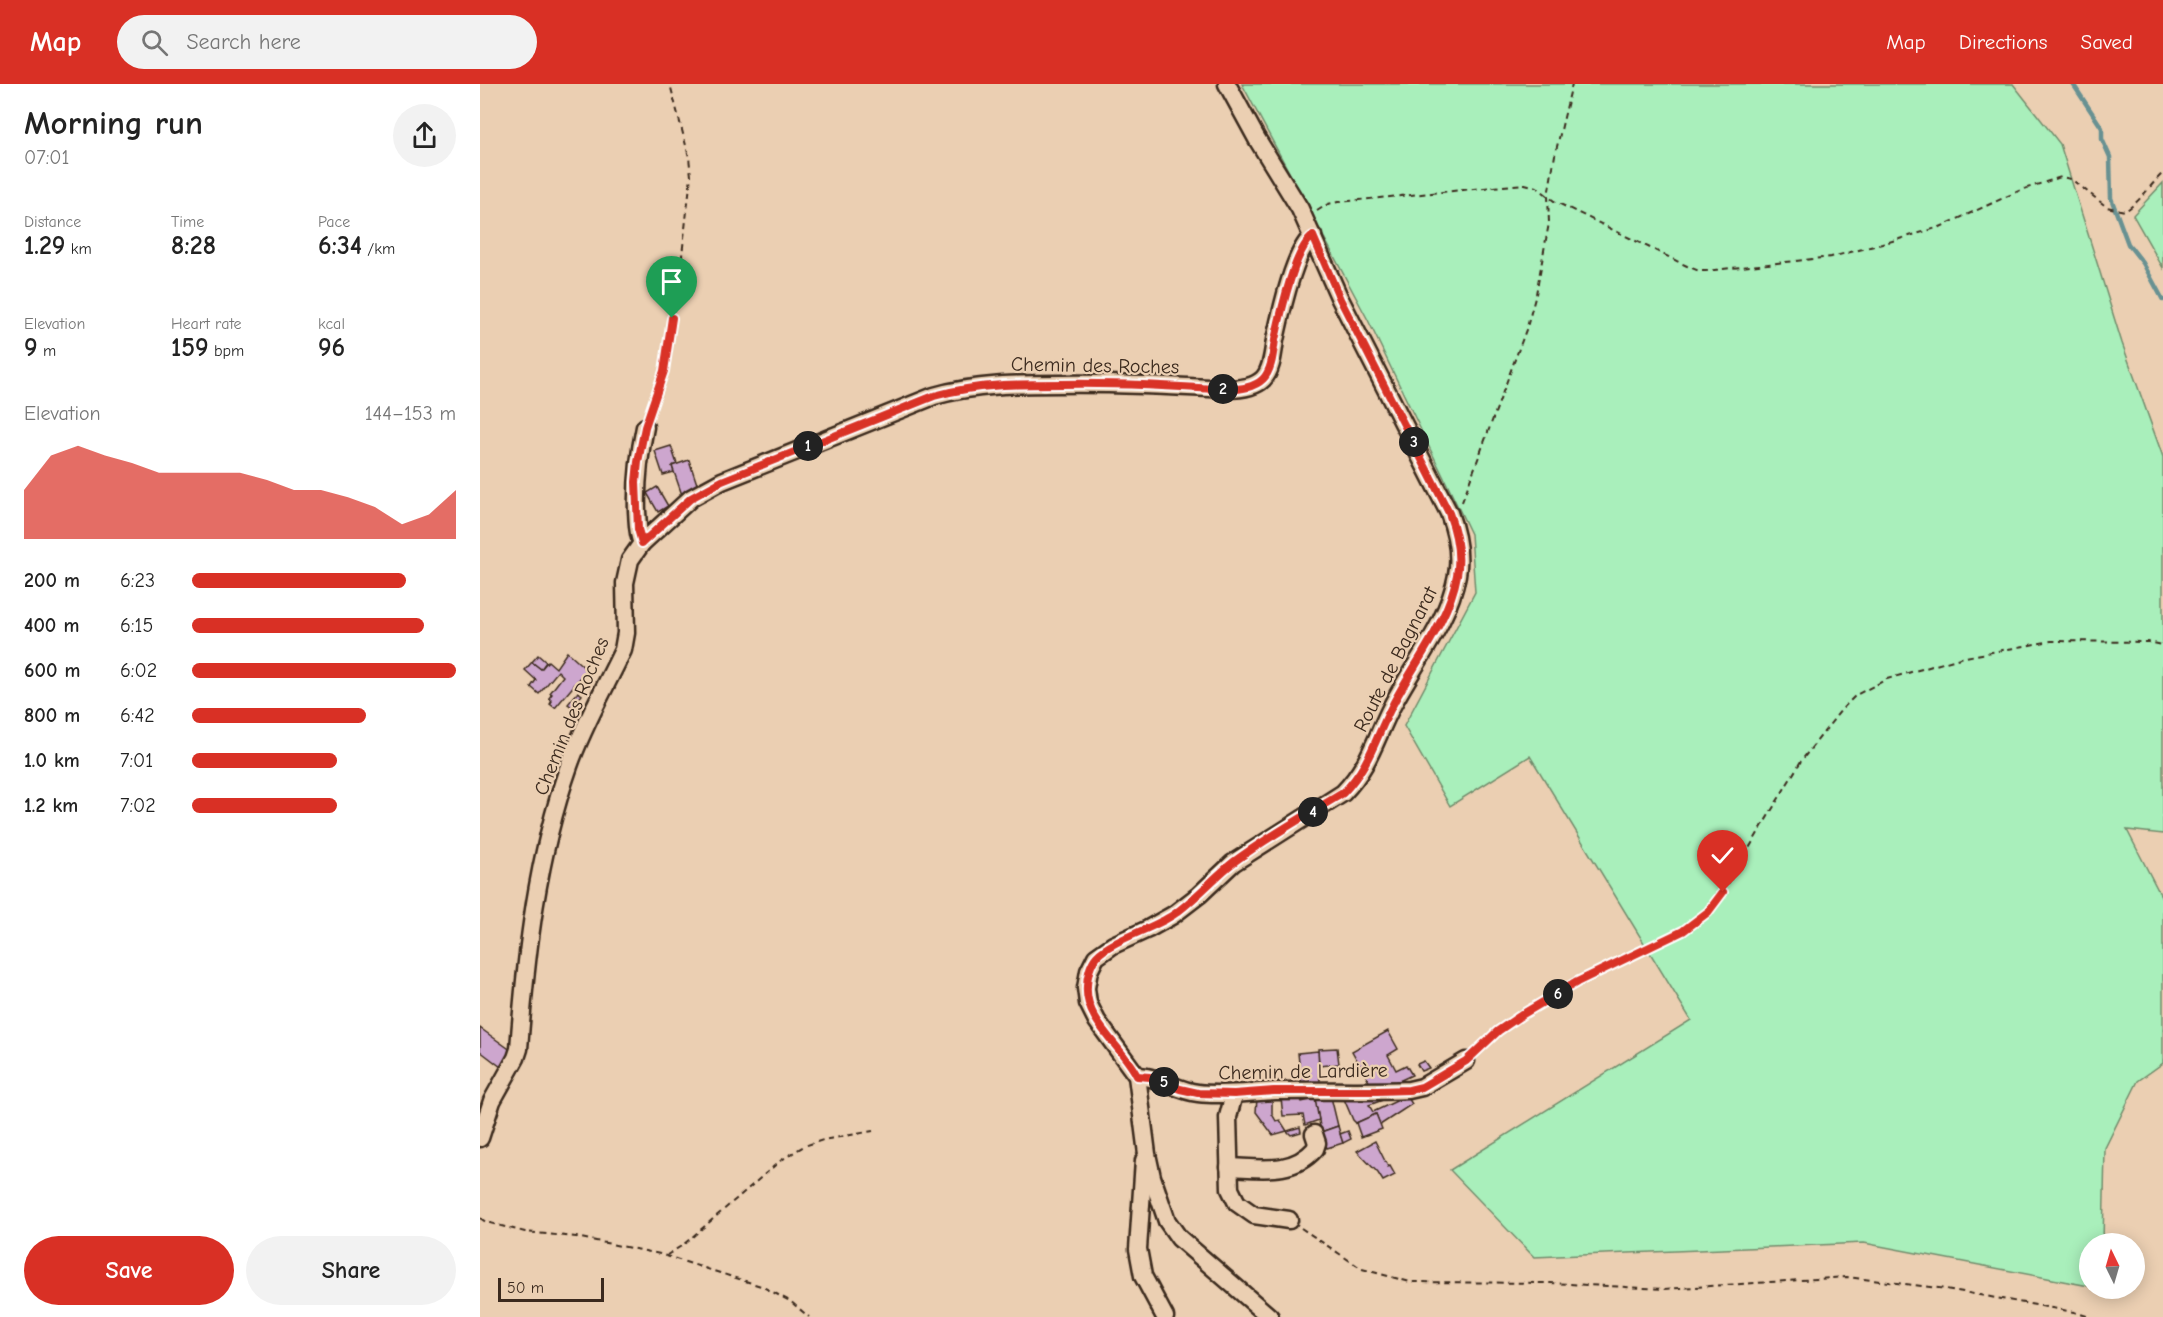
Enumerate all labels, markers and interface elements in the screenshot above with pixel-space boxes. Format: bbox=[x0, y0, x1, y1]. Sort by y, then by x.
search box bbox=[117, 15, 537, 69]
text: Map bbox=[30, 26, 81, 58]
icon: search bbox=[138, 26, 171, 59]
text: Search here bbox=[186, 29, 301, 55]
text: Map bbox=[1886, 30, 1926, 54]
text: Directions bbox=[1959, 30, 2048, 54]
text: Saved bbox=[2081, 30, 2133, 54]
text: Morning run bbox=[24, 104, 203, 142]
button: share bbox=[393, 104, 456, 167]
text: 07:01 bbox=[24, 146, 69, 169]
text: Distance bbox=[24, 213, 81, 231]
text: Time bbox=[171, 213, 204, 231]
text: Pace bbox=[318, 213, 350, 231]
text: 1.29 bbox=[24, 231, 65, 261]
text: 8:28 bbox=[171, 231, 216, 261]
text: 6:34 bbox=[318, 231, 362, 261]
text: km bbox=[65, 240, 92, 258]
text: /km bbox=[362, 240, 395, 258]
pin bbox=[646, 256, 697, 318]
icon: arrive bbox=[655, 265, 688, 298]
text: Elevation bbox=[24, 315, 85, 333]
text: Heart rate bbox=[171, 315, 242, 333]
text: kcal bbox=[318, 315, 345, 333]
text: 9 bbox=[24, 333, 38, 363]
text: 159 bbox=[171, 333, 209, 363]
text: 96 bbox=[318, 333, 345, 363]
text: m bbox=[38, 342, 56, 360]
text: bpm bbox=[209, 342, 244, 360]
street label: Chemin des Roches bbox=[1011, 353, 1179, 378]
pin: 2 bbox=[1208, 374, 1238, 404]
text: 2 bbox=[1219, 380, 1227, 398]
text: Elevation bbox=[24, 402, 101, 425]
text: 144–153 m bbox=[365, 402, 456, 425]
pin: 3 bbox=[1399, 427, 1429, 457]
pin: 1 bbox=[793, 431, 823, 461]
text: 3 bbox=[1410, 433, 1418, 451]
text: 1 bbox=[805, 437, 811, 455]
text: 200 m bbox=[24, 569, 80, 592]
text: 6:23 bbox=[120, 569, 155, 592]
street label: Route de Bagnarat bbox=[1349, 582, 1443, 736]
text: 400 m bbox=[24, 614, 79, 637]
text: 6:15 bbox=[120, 614, 153, 637]
street label: Chemin des Roches bbox=[529, 634, 614, 799]
text: 600 m bbox=[24, 659, 80, 682]
text: 6:02 bbox=[120, 659, 157, 682]
text: 800 m bbox=[24, 704, 80, 727]
text: 6:42 bbox=[120, 704, 155, 727]
text: 1.0 km bbox=[24, 749, 80, 772]
text: 7:01 bbox=[120, 749, 153, 772]
text: 1.2 km bbox=[24, 794, 78, 817]
text: 7:02 bbox=[120, 794, 156, 817]
pin: 4 bbox=[1298, 797, 1328, 827]
text: 4 bbox=[1309, 803, 1317, 821]
pin bbox=[1697, 830, 1748, 892]
icon: check bbox=[1706, 839, 1739, 872]
pin: 6 bbox=[1543, 979, 1573, 1009]
text: 6 bbox=[1554, 985, 1562, 1003]
street label: Chemin de Lardière bbox=[1218, 1059, 1388, 1084]
pin: 5 bbox=[1149, 1067, 1179, 1097]
text: 5 bbox=[1160, 1073, 1168, 1091]
north arrow bbox=[2079, 1233, 2145, 1299]
map controls bbox=[2079, 1233, 2145, 1299]
button: Save bbox=[24, 1236, 234, 1305]
button: Share bbox=[246, 1236, 456, 1305]
scale bar bbox=[498, 1275, 604, 1302]
text: 50 m bbox=[507, 1279, 544, 1297]

